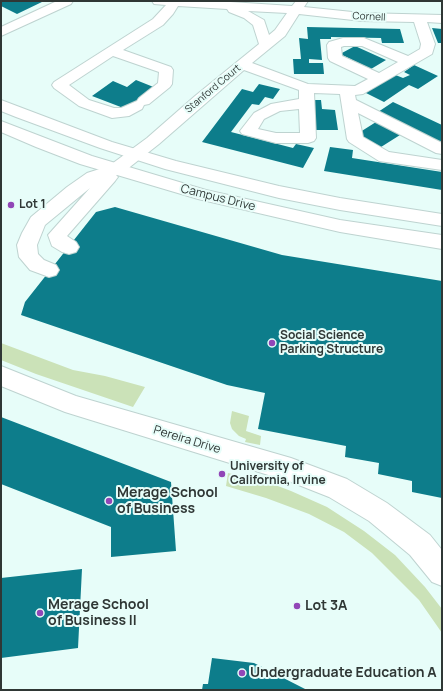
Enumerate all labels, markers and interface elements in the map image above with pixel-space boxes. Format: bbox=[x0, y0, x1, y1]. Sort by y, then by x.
street label: Cornell bbox=[352, 10, 386, 24]
street label: Stanford Court bbox=[183, 62, 243, 116]
street label: Campus Drive bbox=[179, 182, 257, 214]
place label: Lot 1 bbox=[19, 198, 46, 212]
marker: Lot 1 bbox=[6, 200, 16, 210]
place label: Social Science Parking Structure bbox=[280, 329, 383, 357]
marker: Social Science Parking Structure bbox=[267, 338, 277, 348]
street label: Pereira Drive bbox=[152, 423, 222, 457]
place label: University of California, Irvine bbox=[230, 460, 326, 488]
marker: University of California, Irvine bbox=[217, 469, 227, 479]
place label: Merage School of Business bbox=[117, 485, 218, 518]
marker: Merage School of Business bbox=[104, 496, 114, 506]
place label: Merage School of Business II bbox=[48, 597, 149, 630]
place label: Lot 3A bbox=[305, 598, 348, 614]
marker: Lot 3A bbox=[292, 601, 302, 611]
marker: Merage School of Business II bbox=[35, 608, 45, 618]
place label: Undergraduate Education A bbox=[250, 665, 437, 681]
marker: Undergraduate Education A bbox=[237, 668, 247, 678]

